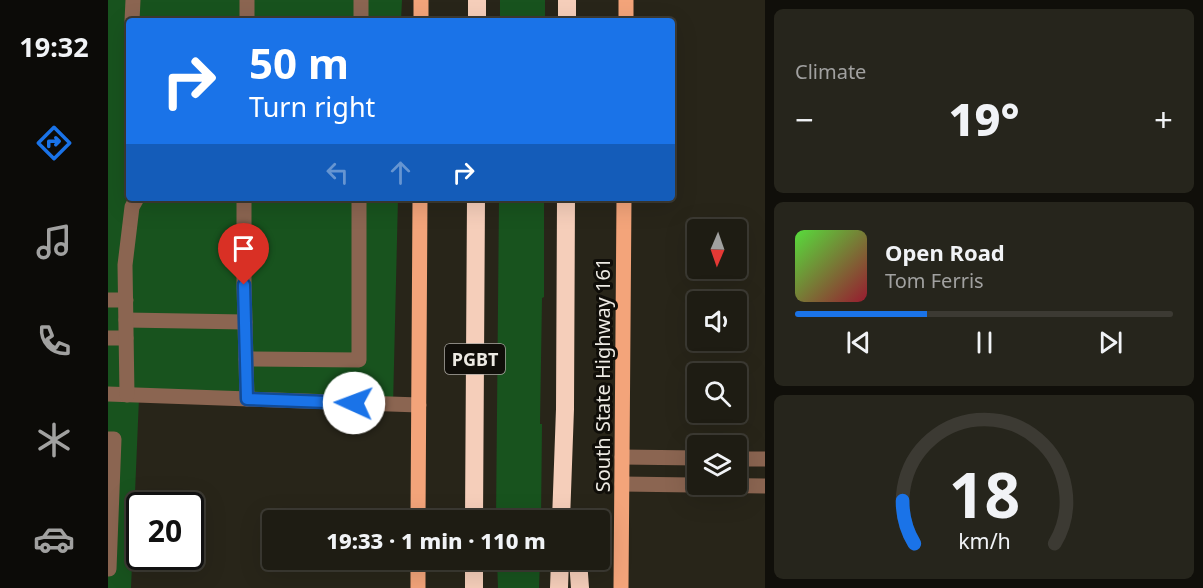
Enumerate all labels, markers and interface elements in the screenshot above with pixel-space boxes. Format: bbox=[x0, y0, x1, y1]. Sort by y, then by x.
text: 19:32 bbox=[19, 28, 89, 65]
text: 50 m bbox=[249, 34, 349, 91]
icon: right bbox=[150, 42, 228, 120]
text: Climate bbox=[795, 58, 866, 85]
text: Turn right bbox=[249, 88, 375, 125]
text: 19° bbox=[948, 88, 1020, 149]
text: − bbox=[795, 97, 814, 142]
text: + bbox=[1154, 97, 1173, 142]
icon: directions bbox=[33, 122, 75, 164]
icon: left bbox=[321, 156, 354, 189]
icon: ahead bbox=[384, 156, 417, 189]
icon: right bbox=[447, 156, 480, 189]
north arrow bbox=[687, 219, 747, 279]
map controls bbox=[687, 219, 747, 495]
icon: music bbox=[33, 221, 75, 263]
pin bbox=[218, 223, 269, 285]
icon: arrive bbox=[227, 232, 260, 265]
text: Open Road bbox=[885, 237, 1005, 267]
street label: South State Highway 161 bbox=[589, 258, 616, 492]
text: Tom Ferris bbox=[885, 267, 984, 294]
button: sound bbox=[687, 291, 747, 351]
icon: phone bbox=[33, 320, 75, 362]
icon: previous bbox=[842, 326, 875, 359]
icon: pause bbox=[968, 326, 1001, 359]
icon: next bbox=[1094, 326, 1127, 359]
road number: PGBT bbox=[445, 344, 505, 374]
button: search bbox=[687, 363, 747, 423]
position arrow bbox=[322, 371, 386, 435]
icon: climate bbox=[33, 419, 75, 461]
button: layers bbox=[687, 435, 747, 495]
text: 18 bbox=[948, 451, 1020, 536]
speed limit sign: 20 bbox=[126, 492, 204, 570]
icon: car bbox=[33, 518, 75, 560]
text: 19:33 · 1 min · 110 m bbox=[326, 525, 546, 555]
text: km/h bbox=[958, 526, 1010, 555]

